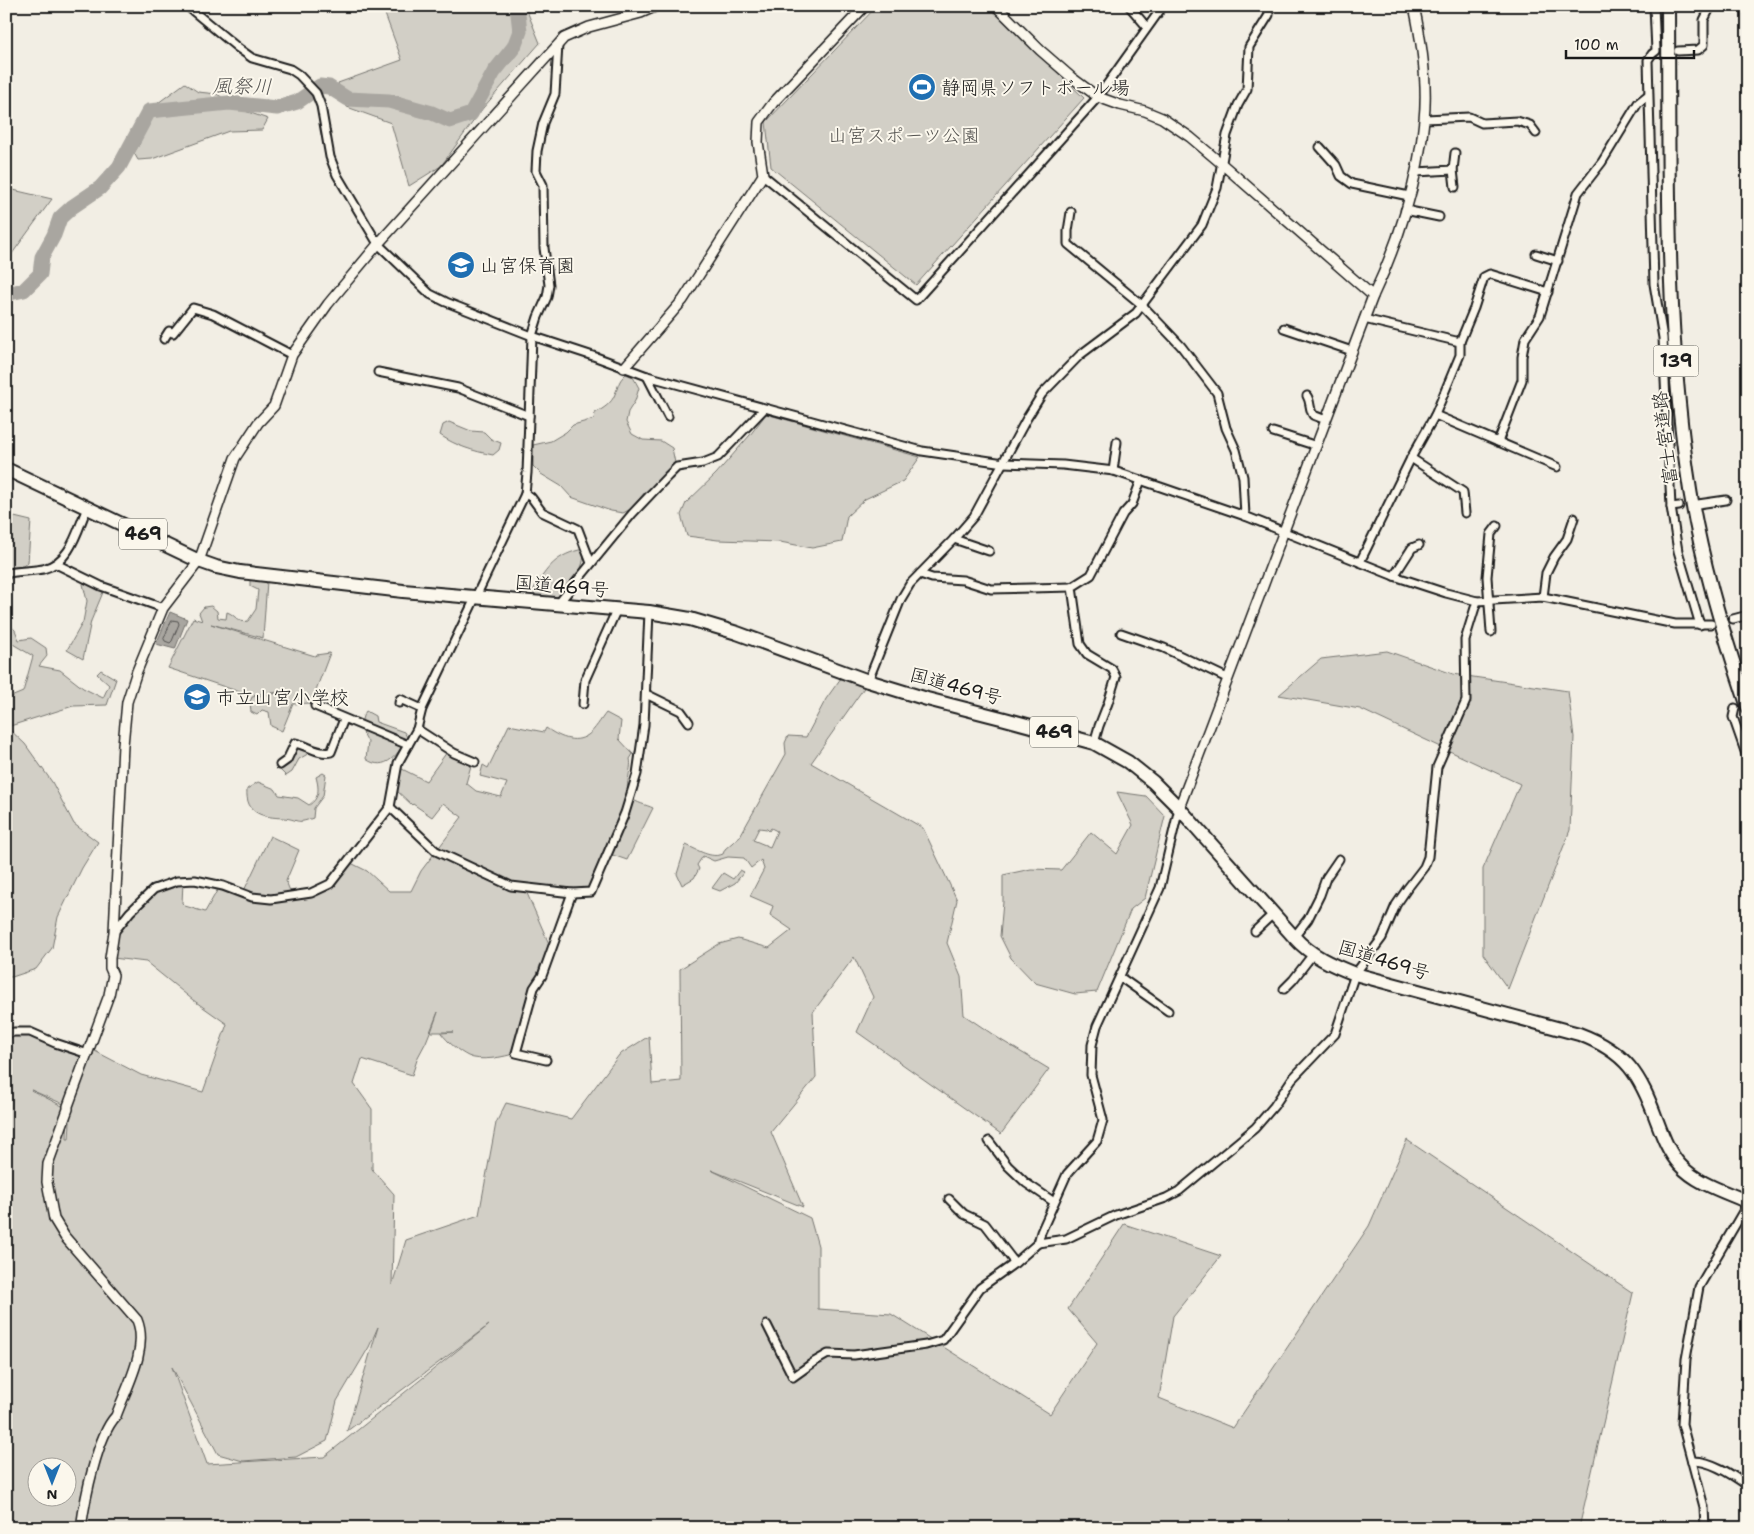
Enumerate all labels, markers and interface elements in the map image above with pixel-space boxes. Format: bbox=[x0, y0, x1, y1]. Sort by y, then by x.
scale bar bbox=[1566, 28, 1694, 60]
text: 100 m bbox=[1574, 35, 1619, 55]
water label: 風祭川 bbox=[212, 72, 272, 100]
sports icon: 静岡県ソフトボール場 bbox=[907, 72, 937, 102]
place label: 静岡県ソフトボール場 bbox=[941, 75, 1130, 100]
park label: 山宮スポーツ公園 bbox=[828, 123, 980, 148]
school or university icon: 山宮保育園 bbox=[446, 250, 476, 280]
place label: 山宮保育園 bbox=[480, 253, 575, 278]
road number: 139 bbox=[1654, 346, 1698, 376]
street label: 富士宮道路 bbox=[1647, 389, 1683, 487]
road number: 469 bbox=[119, 518, 167, 550]
street label: 国道469号 bbox=[514, 569, 610, 603]
street label: 国道469号 bbox=[907, 662, 1005, 710]
school or university icon: 市立山宮小学校 bbox=[182, 682, 212, 712]
place label: 市立山宮小学校 bbox=[216, 685, 349, 710]
road number: 469 bbox=[1030, 716, 1078, 748]
street label: 国道469号 bbox=[1335, 934, 1433, 986]
north arrow bbox=[28, 1456, 78, 1506]
text: N bbox=[46, 1486, 58, 1504]

